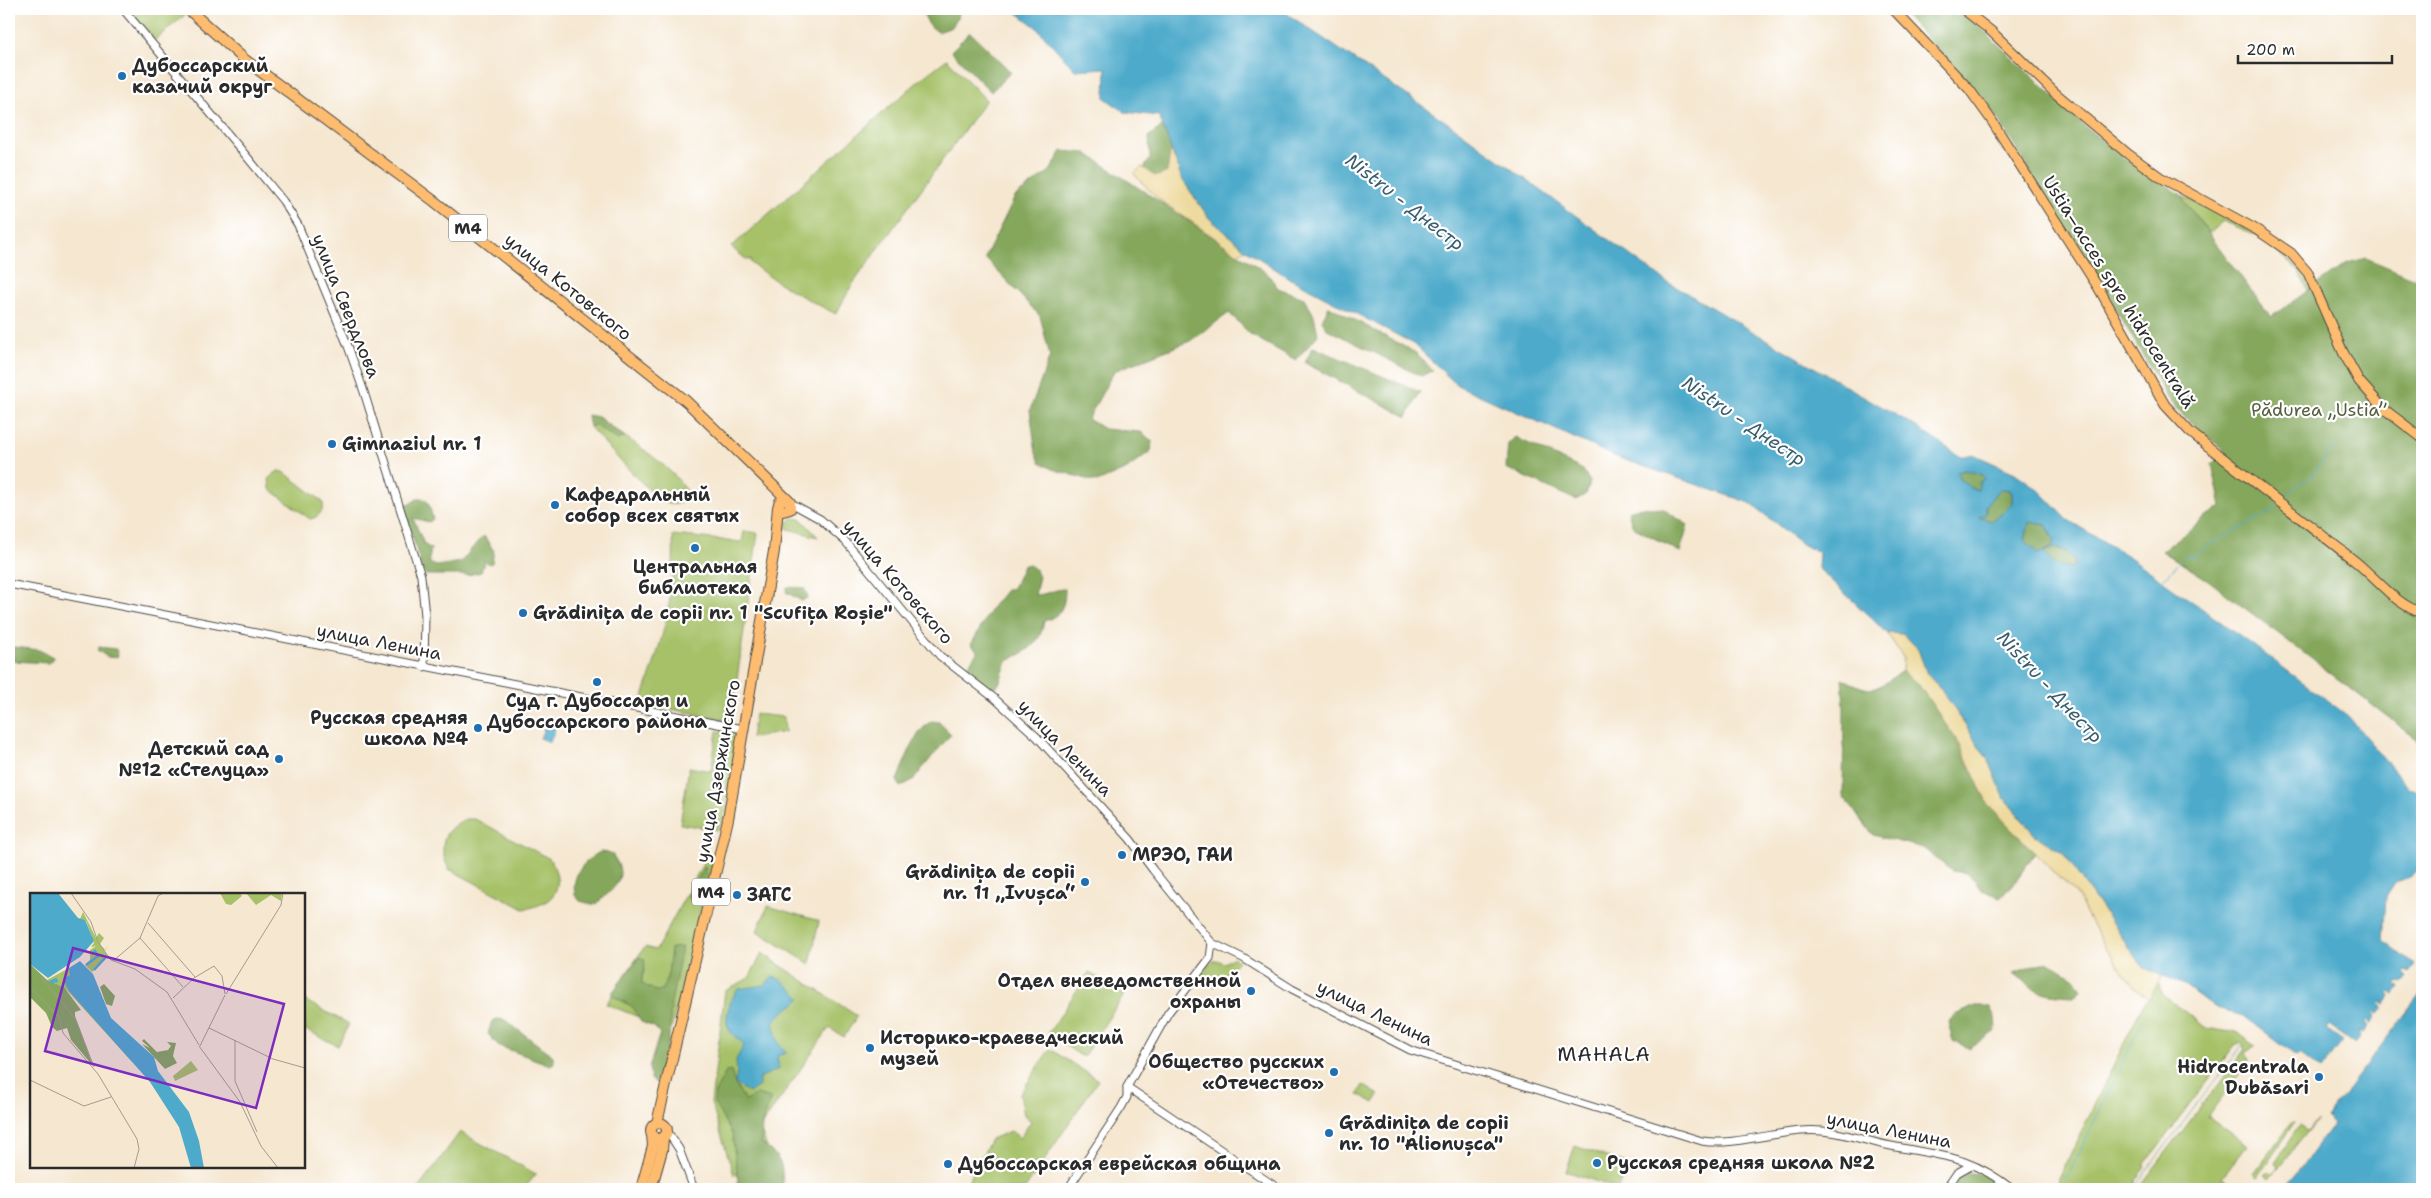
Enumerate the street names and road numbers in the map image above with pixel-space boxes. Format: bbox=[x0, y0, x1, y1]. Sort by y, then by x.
street label: Ustia–acces spre hidrocentrală bbox=[2037, 171, 2201, 413]
road number: M4 bbox=[449, 214, 487, 242]
street label: улица Котовского bbox=[499, 228, 637, 346]
street label: улица Свердлова bbox=[306, 230, 386, 382]
street label: улица Котовского bbox=[837, 515, 959, 649]
street label: улица Ленина bbox=[315, 618, 443, 666]
street label: улица Дзержинского bbox=[690, 677, 746, 865]
street label: улица Ленина bbox=[1012, 694, 1118, 802]
road number: M4 bbox=[692, 879, 730, 906]
street label: улица Ленина bbox=[1313, 975, 1437, 1051]
street label: улица Ленина bbox=[1825, 1106, 1953, 1154]

